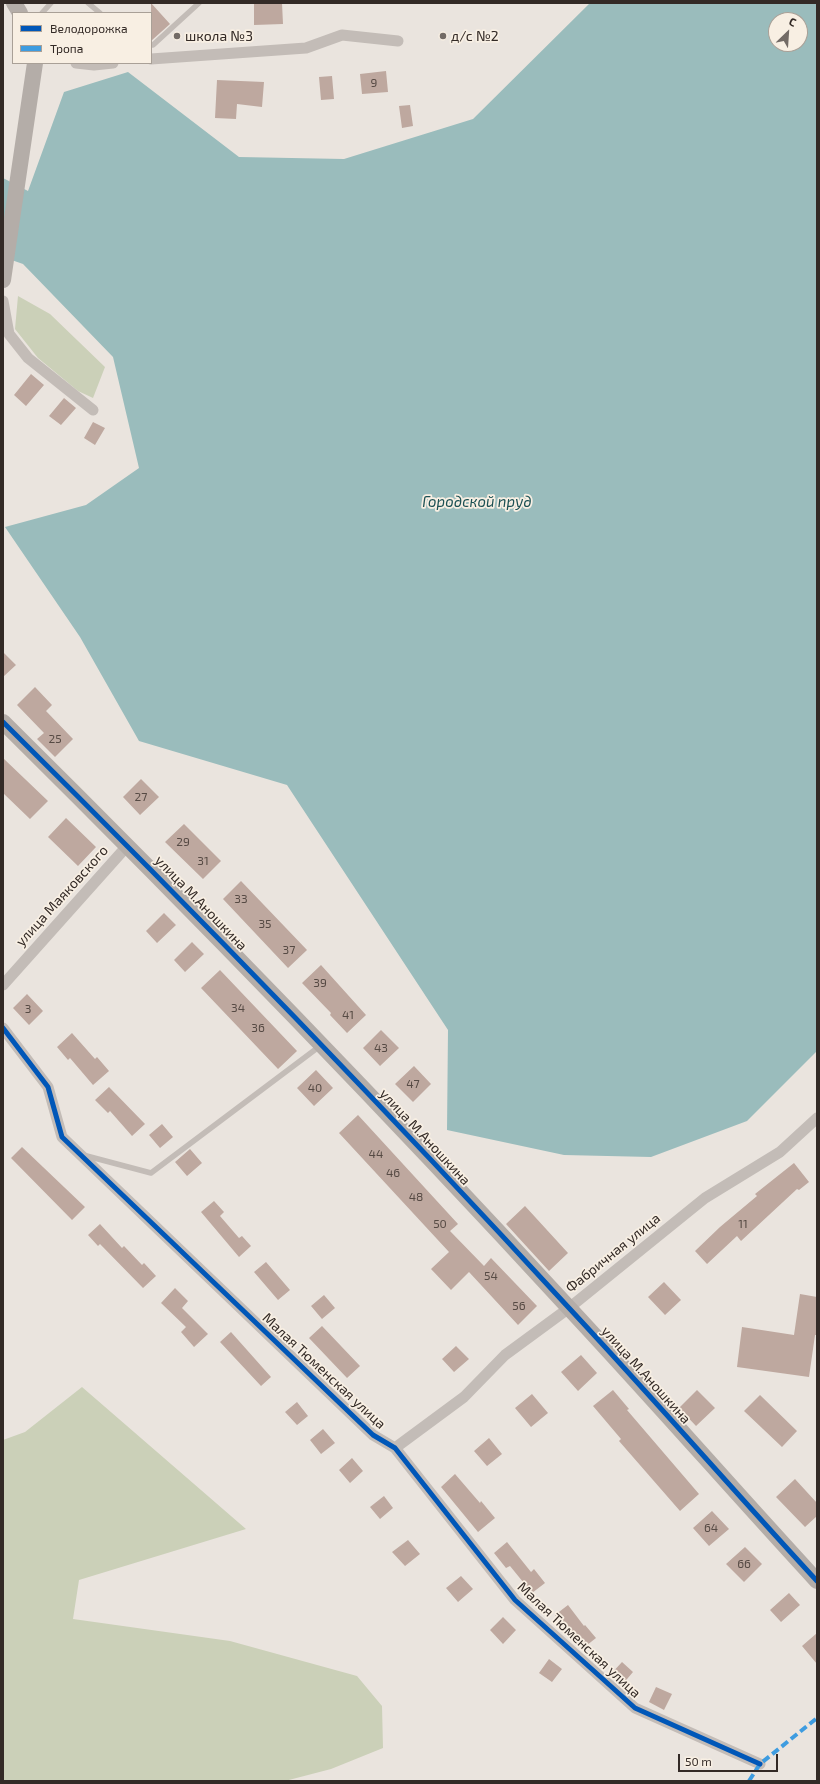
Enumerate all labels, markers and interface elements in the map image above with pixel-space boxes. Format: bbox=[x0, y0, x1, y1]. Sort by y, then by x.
legend bbox=[12, 12, 152, 64]
north arrow bbox=[768, 12, 808, 52]
text: С bbox=[787, 14, 799, 29]
text: Велодорожка bbox=[50, 21, 128, 35]
place label: школа №3 bbox=[185, 28, 253, 44]
place label: д/с №2 bbox=[451, 28, 499, 44]
marker: школа №3 bbox=[172, 31, 182, 41]
marker: д/с №2 bbox=[438, 31, 448, 41]
text: Тропа bbox=[50, 41, 83, 55]
house number: 9 bbox=[371, 76, 377, 90]
water label: Городской пруд bbox=[422, 493, 532, 511]
house number: 25 bbox=[48, 732, 62, 746]
house number: 27 bbox=[135, 790, 147, 804]
house number: 29 bbox=[176, 835, 190, 849]
street label: улица Маяковского bbox=[12, 842, 112, 950]
street label: улица М.Аношкина bbox=[151, 852, 251, 954]
house number: 31 bbox=[197, 854, 209, 868]
house number: 33 bbox=[234, 892, 248, 906]
house number: 35 bbox=[258, 917, 272, 931]
house number: 37 bbox=[283, 943, 295, 957]
house number: 39 bbox=[313, 976, 327, 990]
house number: 34 bbox=[231, 1001, 245, 1015]
house number: 3 bbox=[25, 1002, 31, 1016]
house number: 41 bbox=[342, 1008, 354, 1022]
house number: 36 bbox=[251, 1021, 265, 1035]
house number: 43 bbox=[374, 1041, 388, 1055]
house number: 47 bbox=[406, 1077, 420, 1091]
house number: 40 bbox=[308, 1081, 322, 1095]
street label: улица М.Аношкина bbox=[376, 1085, 474, 1189]
house number: 44 bbox=[369, 1147, 383, 1161]
house number: 46 bbox=[386, 1166, 400, 1180]
house number: 48 bbox=[409, 1190, 423, 1204]
street label: Фабричная улица bbox=[562, 1210, 664, 1296]
house number: 50 bbox=[433, 1217, 447, 1231]
house number: 11 bbox=[738, 1217, 748, 1231]
house number: 54 bbox=[484, 1269, 498, 1283]
house number: 56 bbox=[512, 1299, 526, 1313]
street label: Малая Тюменская улица bbox=[259, 1309, 389, 1433]
street label: улица М.Аношкина bbox=[598, 1323, 694, 1427]
house number: 64 bbox=[704, 1521, 718, 1535]
house number: 66 bbox=[737, 1557, 751, 1571]
street label: Малая Тюменская улица bbox=[514, 1578, 644, 1702]
scale bar bbox=[680, 1746, 780, 1772]
text: 50 m bbox=[685, 1754, 712, 1768]

